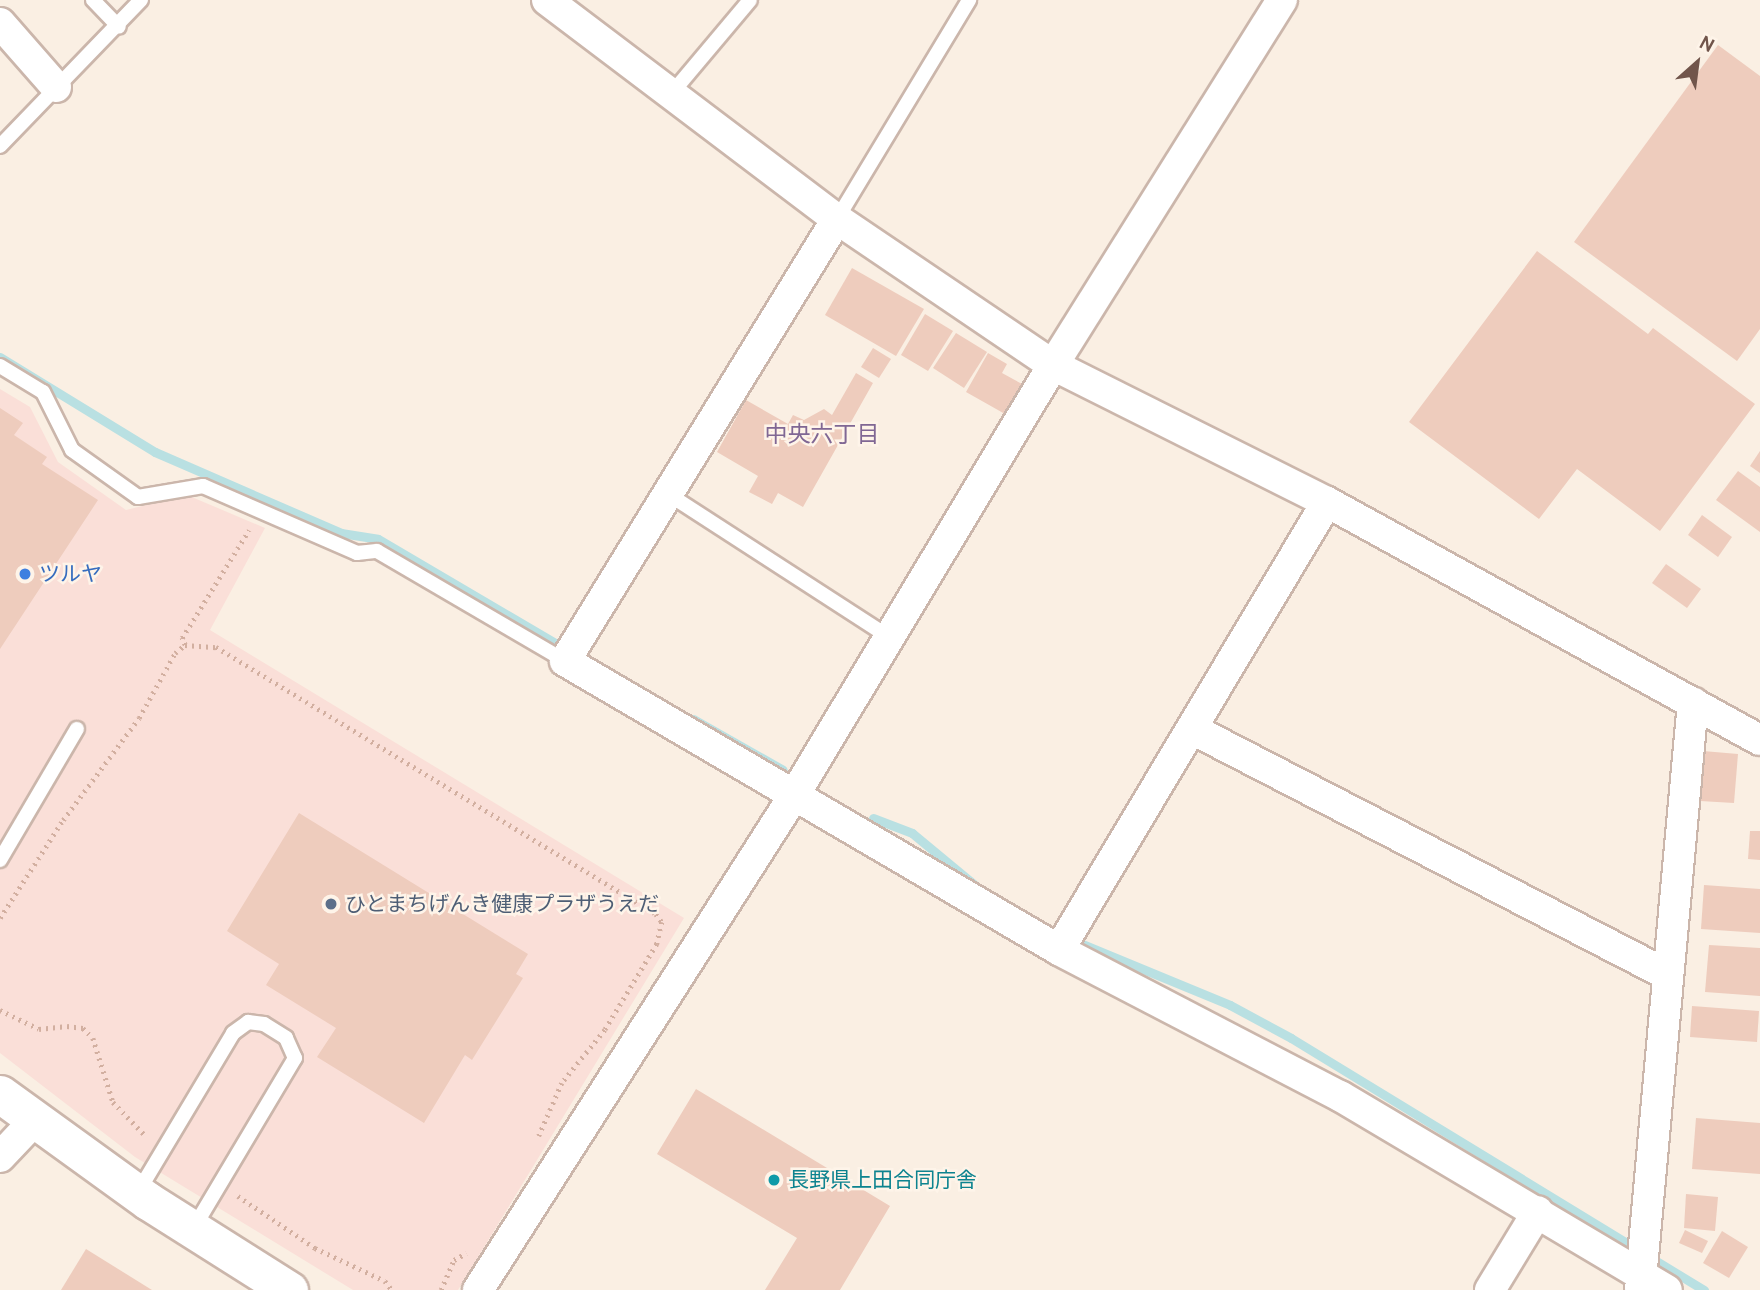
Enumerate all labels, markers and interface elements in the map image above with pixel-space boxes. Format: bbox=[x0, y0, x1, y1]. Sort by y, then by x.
north arrow bbox=[1662, 28, 1732, 98]
text: N bbox=[1696, 31, 1718, 57]
district label: 中央六丁目 bbox=[765, 420, 879, 448]
place label: ツルヤ bbox=[39, 561, 102, 587]
marker: ツルヤ bbox=[17, 566, 33, 582]
place label: ひとまちげんき健康プラザうえだ bbox=[345, 891, 660, 917]
marker: ひとまちげんき健康プラザうえだ bbox=[323, 896, 339, 912]
place label: 長野県上田合同庁舎 bbox=[788, 1167, 977, 1193]
marker: 長野県上田合同庁舎 bbox=[766, 1172, 782, 1188]

